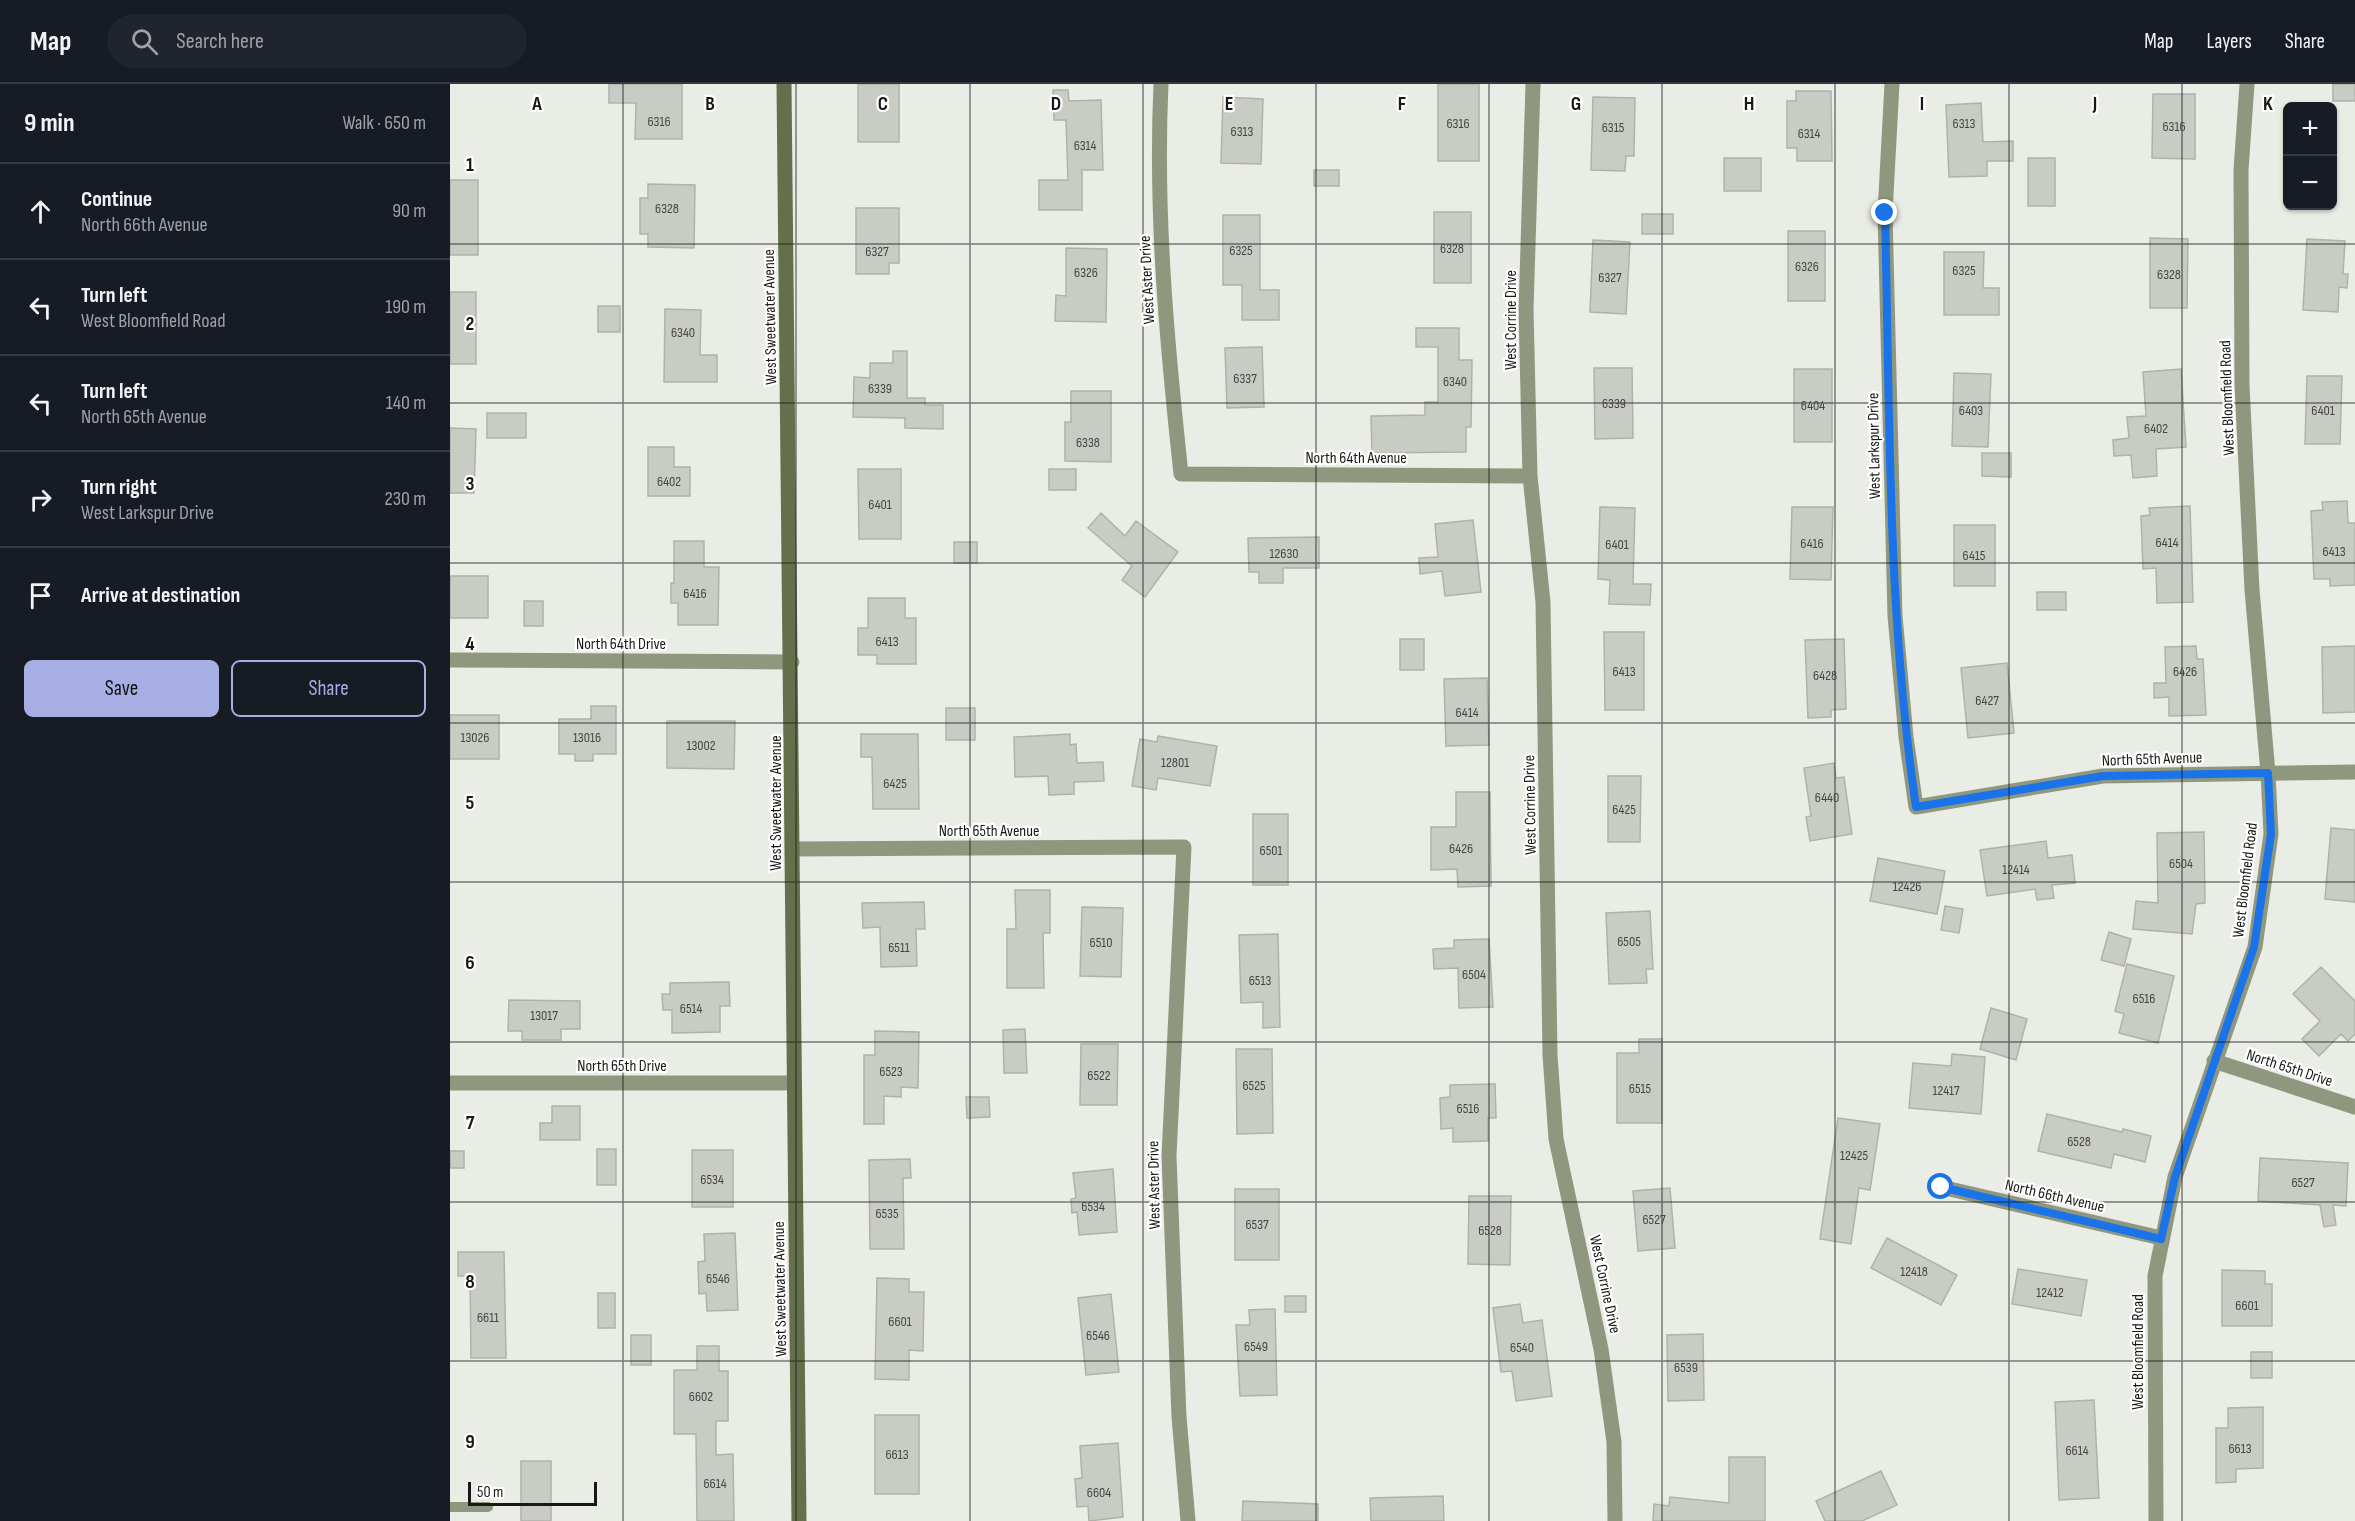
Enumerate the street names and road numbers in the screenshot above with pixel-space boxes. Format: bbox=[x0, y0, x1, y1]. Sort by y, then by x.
street label: West Aster Drive bbox=[1136, 235, 1159, 325]
street label: West Sweetwater Avenue bbox=[760, 249, 781, 385]
street label: West Corrine Drive bbox=[1502, 270, 1521, 370]
street label: West Bloomfield Road bbox=[2216, 340, 2239, 456]
street label: West Larkspur Drive bbox=[1864, 393, 1885, 499]
street label: North 64th Avenue bbox=[1305, 449, 1407, 468]
street label: North 64th Drive bbox=[576, 635, 666, 654]
street label: West Sweetwater Avenue bbox=[767, 735, 786, 871]
street label: North 65th Avenue bbox=[2101, 748, 2203, 771]
street label: West Corrine Drive bbox=[1520, 755, 1541, 855]
street label: North 65th Avenue bbox=[939, 822, 1039, 841]
street label: West Bloomfield Road bbox=[2229, 822, 2262, 939]
street label: North 65th Drive bbox=[2244, 1046, 2335, 1091]
street label: North 65th Drive bbox=[577, 1057, 667, 1076]
street label: West Aster Drive bbox=[1144, 1140, 1165, 1229]
street label: North 66th Avenue bbox=[2003, 1176, 2106, 1217]
street label: West Sweetwater Avenue bbox=[770, 1221, 791, 1357]
street label: West Corrine Drive bbox=[1585, 1233, 1624, 1335]
street label: West Bloomfield Road bbox=[2129, 1294, 2148, 1410]

